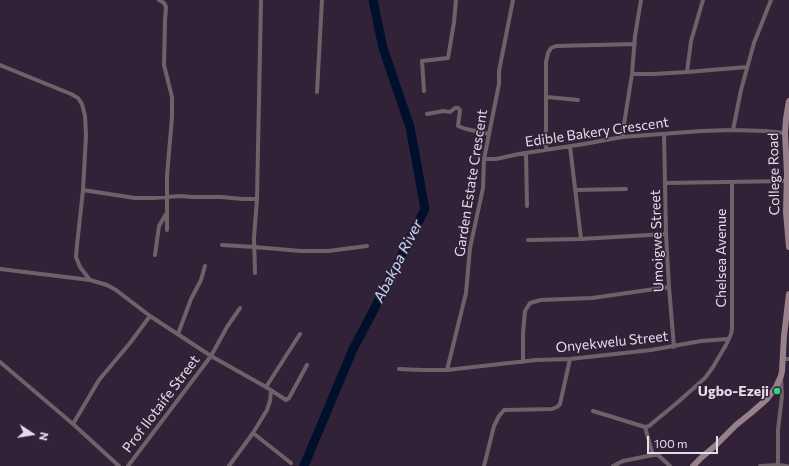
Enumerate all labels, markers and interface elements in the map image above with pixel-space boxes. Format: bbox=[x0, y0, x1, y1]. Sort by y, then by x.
street label: Garden Estate Crescent bbox=[451, 108, 491, 258]
street label: Edible Bakery Crescent bbox=[524, 114, 670, 150]
street label: College Road bbox=[765, 133, 783, 215]
street label: Umoigwe Street bbox=[647, 189, 667, 293]
street label: Chelsea Avenue bbox=[713, 209, 729, 307]
water label: Abakpa River bbox=[370, 217, 426, 305]
street label: Onyekwelu Street bbox=[555, 328, 669, 356]
street label: Prof Ilotaife Street bbox=[119, 352, 203, 456]
place label: Ugbo-Ezeji bbox=[698, 383, 769, 399]
marker: Ugbo-Ezeji bbox=[772, 386, 782, 396]
north arrow bbox=[12, 414, 52, 454]
scale bar bbox=[649, 428, 720, 454]
text: N bbox=[37, 431, 51, 442]
text: 100 m bbox=[654, 436, 688, 450]

